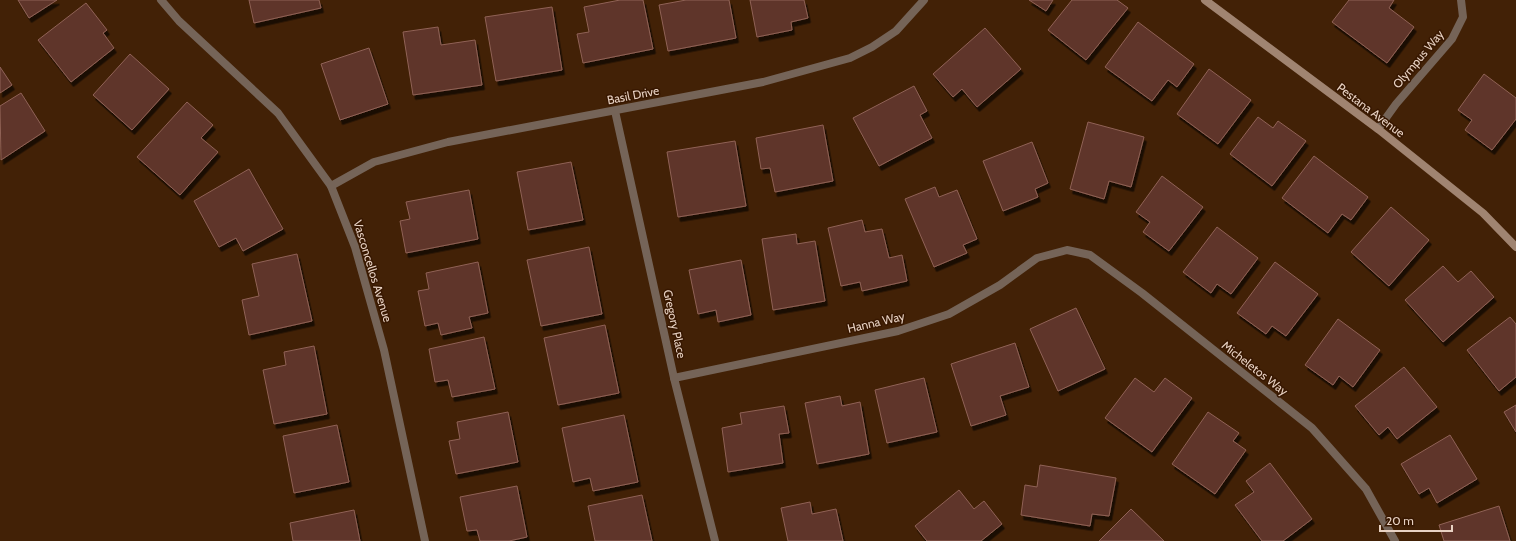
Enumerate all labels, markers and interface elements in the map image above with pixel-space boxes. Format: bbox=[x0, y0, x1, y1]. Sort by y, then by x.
street label: Olympus Way bbox=[1389, 27, 1447, 91]
street label: Pestana Avenue bbox=[1334, 80, 1408, 140]
street label: Basil Drive bbox=[606, 83, 660, 107]
street label: Vasconcellos Avenue bbox=[350, 218, 396, 324]
street label: Gregory Place bbox=[660, 288, 690, 360]
street label: Hanna Way bbox=[846, 308, 906, 336]
street label: Micheletos Way bbox=[1219, 337, 1291, 399]
scale bar bbox=[1380, 507, 1452, 533]
text: 20 m bbox=[1386, 513, 1414, 528]

